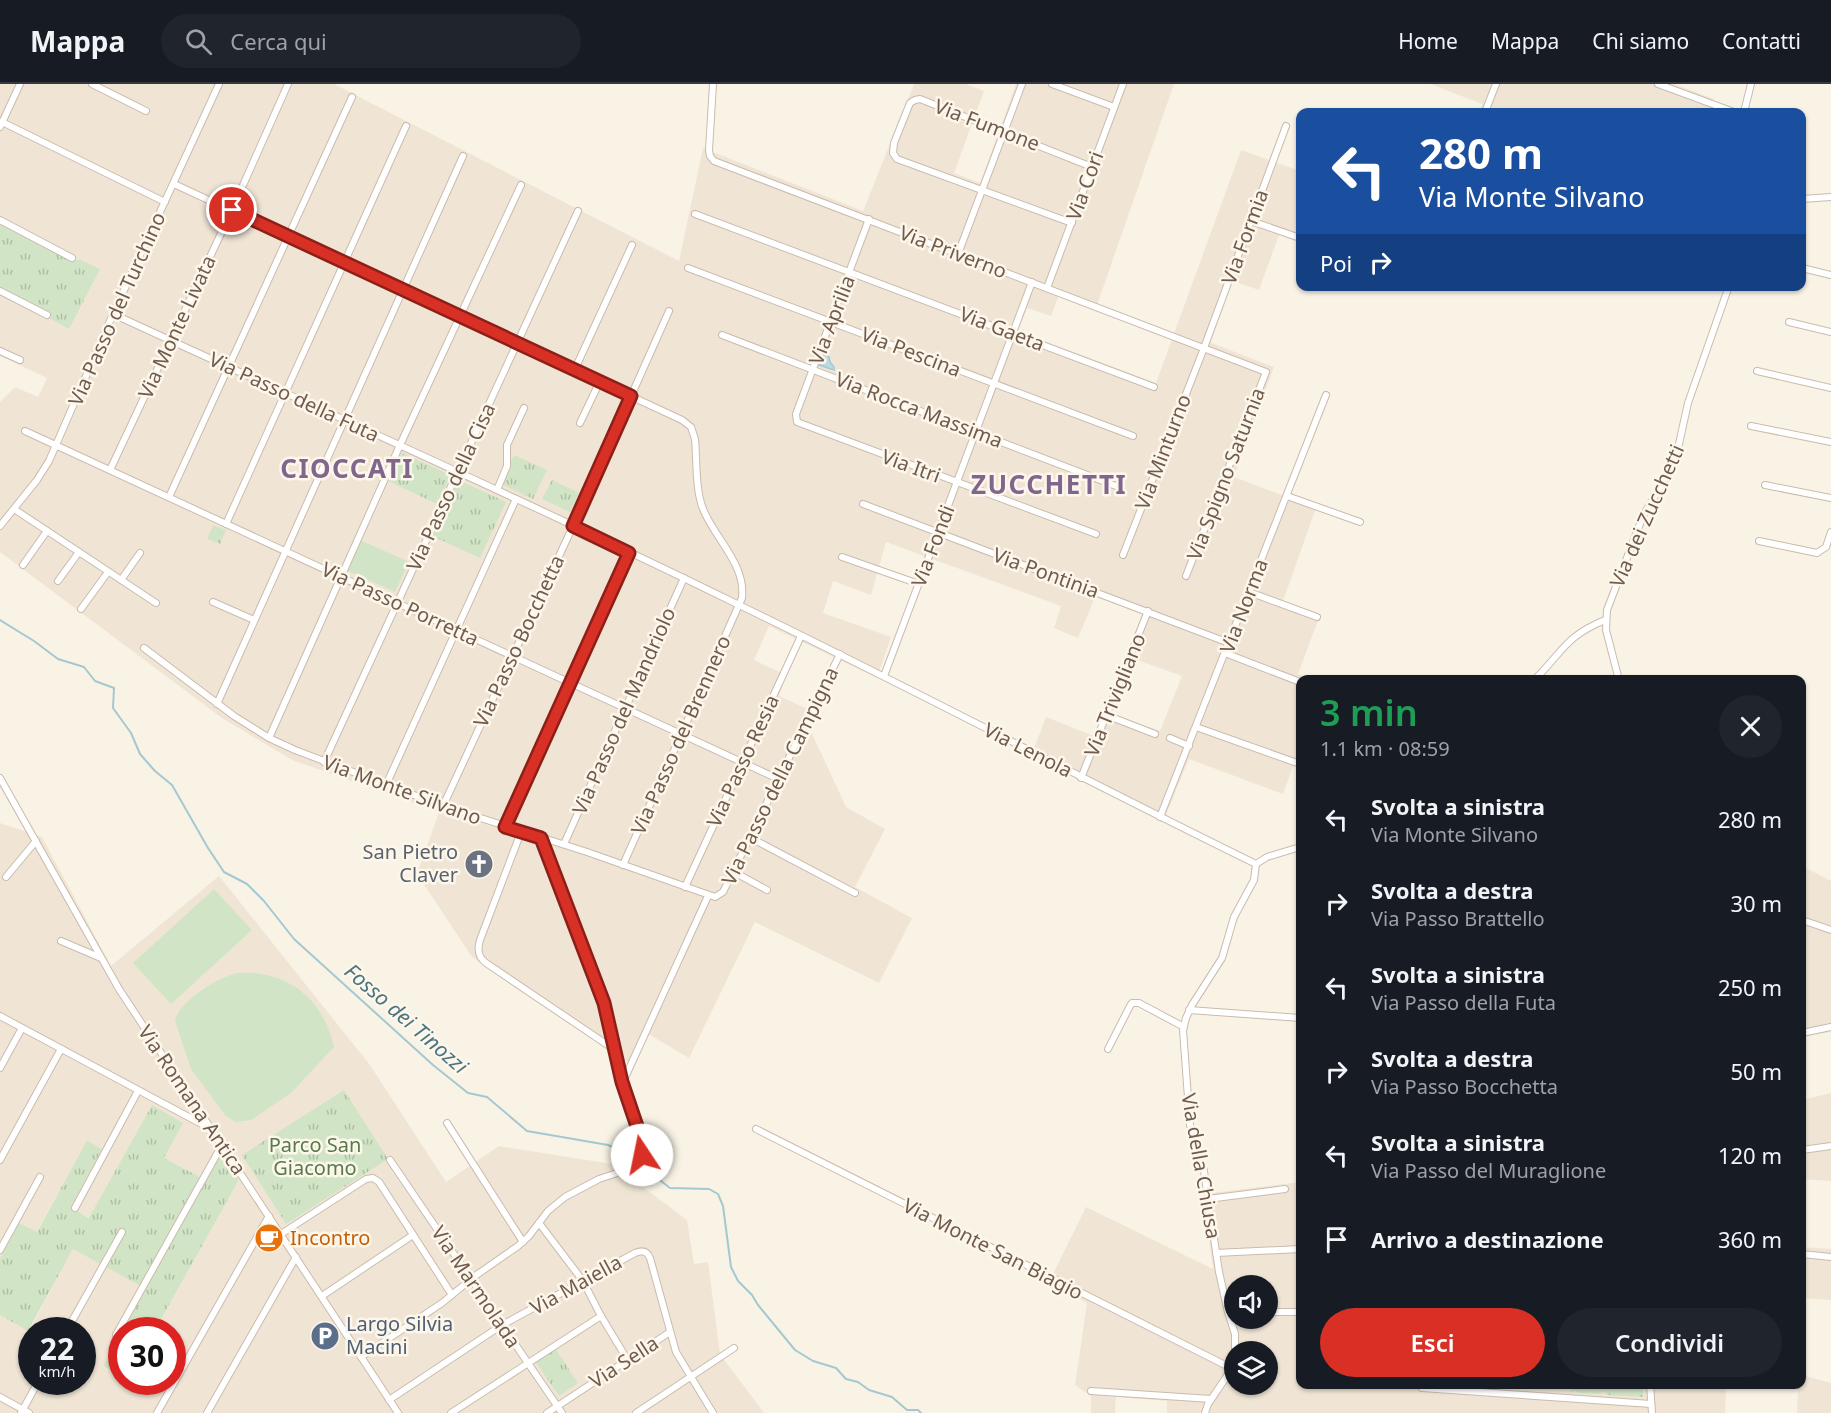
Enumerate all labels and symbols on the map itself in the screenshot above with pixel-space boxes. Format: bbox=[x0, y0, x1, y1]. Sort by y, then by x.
street label: Via Fumone bbox=[931, 92, 1044, 157]
street label: Via Cori bbox=[1060, 148, 1109, 224]
pin bbox=[206, 184, 257, 235]
street label: Via Formia bbox=[1215, 186, 1274, 288]
street label: Via Passo del Turchino bbox=[62, 208, 171, 410]
street label: Via Priverno bbox=[895, 219, 1011, 284]
street label: Via Monte Livata bbox=[131, 251, 222, 403]
street label: Via Aprilia bbox=[802, 271, 861, 368]
street label: Via Gaeta bbox=[956, 300, 1049, 357]
street label: Via Pescina bbox=[857, 320, 965, 383]
street label: Via Passo della Futa bbox=[205, 345, 384, 448]
street label: Via Rocca Massima bbox=[832, 365, 1007, 454]
street label: Via Spigno Saturnia bbox=[1180, 384, 1271, 564]
street label: Via Minturno bbox=[1128, 390, 1197, 513]
street label: Via Passo della Cisa bbox=[400, 398, 501, 575]
street label: Via dei Zucchetti bbox=[1603, 440, 1690, 592]
street label: Via Itri bbox=[878, 442, 944, 489]
district label: CIOCCATI bbox=[280, 450, 414, 486]
district label: ZUCCHETTI bbox=[971, 466, 1127, 502]
street label: Via Fondi bbox=[905, 501, 961, 591]
street label: Via Pontinia bbox=[989, 541, 1103, 604]
street label: Via Passo Bocchetta bbox=[467, 550, 570, 731]
street label: Via Passo Porretta bbox=[317, 555, 483, 652]
street label: Via Norma bbox=[1213, 555, 1274, 657]
street label: Via Passo del Mandriolo bbox=[566, 603, 681, 819]
street label: Via Trivigliano bbox=[1078, 629, 1152, 760]
street label: Via Passo del Brennero bbox=[624, 631, 737, 839]
street label: Via Passo della Campigna bbox=[715, 662, 844, 889]
street label: Via Passo Resia bbox=[700, 690, 785, 831]
street label: Via Lenola bbox=[979, 716, 1077, 783]
street label: Via Monte Silvano bbox=[319, 748, 485, 831]
place label: San Pietro Claver bbox=[363, 838, 458, 888]
church icon: San Pietro Claver bbox=[463, 848, 495, 880]
water label: Fosso dei Tinozzi bbox=[339, 957, 475, 1080]
street label: Via Romana Antica bbox=[132, 1020, 253, 1180]
street label: Via della Chiusa bbox=[1175, 1091, 1228, 1241]
position arrow bbox=[610, 1123, 674, 1187]
park label: Parco San Giacomo bbox=[269, 1131, 361, 1181]
street label: Via Monte San Biagio bbox=[899, 1191, 1088, 1306]
street label: Via Marmolada bbox=[426, 1220, 527, 1353]
cafe icon: Incontro bbox=[253, 1222, 285, 1254]
place label: Incontro bbox=[290, 1224, 370, 1251]
street label: Via Maiella bbox=[525, 1248, 626, 1321]
place label: Largo Silvia Macini bbox=[346, 1310, 453, 1360]
speed limit sign: 30 bbox=[108, 1317, 186, 1395]
parking icon: Largo Silvia Macini bbox=[309, 1320, 341, 1352]
street label: Via Sella bbox=[584, 1329, 664, 1394]

